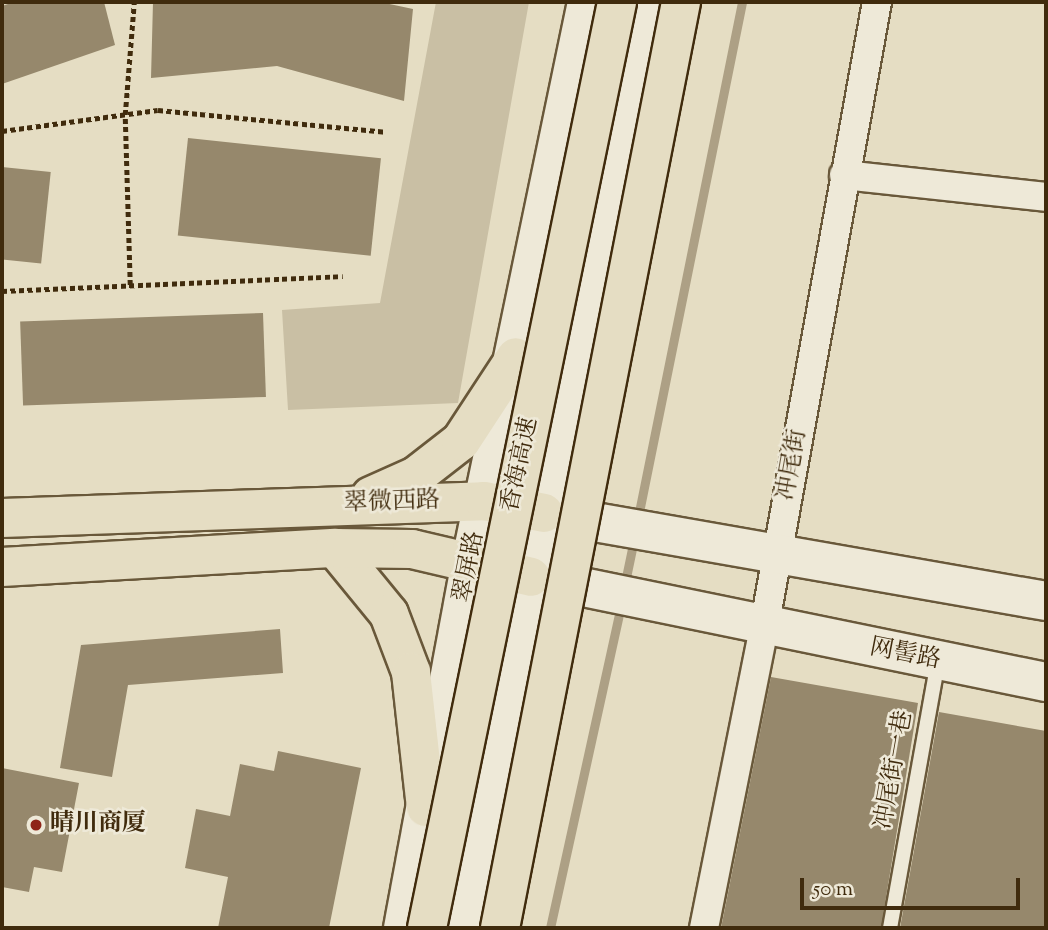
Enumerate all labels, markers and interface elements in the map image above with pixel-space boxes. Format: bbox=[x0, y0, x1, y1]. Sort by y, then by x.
street label: 香海高速 bbox=[497, 415, 545, 515]
street label: 冲尾街 bbox=[773, 427, 813, 503]
street label: 翠微西路 bbox=[344, 487, 440, 519]
street label: 翠屏路 bbox=[449, 529, 491, 605]
street label: 网髻路 bbox=[867, 634, 943, 676]
street label: 冲尾街一巷 bbox=[870, 708, 920, 832]
place label: 晴川商厦 bbox=[50, 811, 146, 839]
marker: 晴川商厦 bbox=[28, 817, 44, 833]
scale bar bbox=[803, 864, 1024, 908]
text: 50 m bbox=[813, 875, 853, 905]

